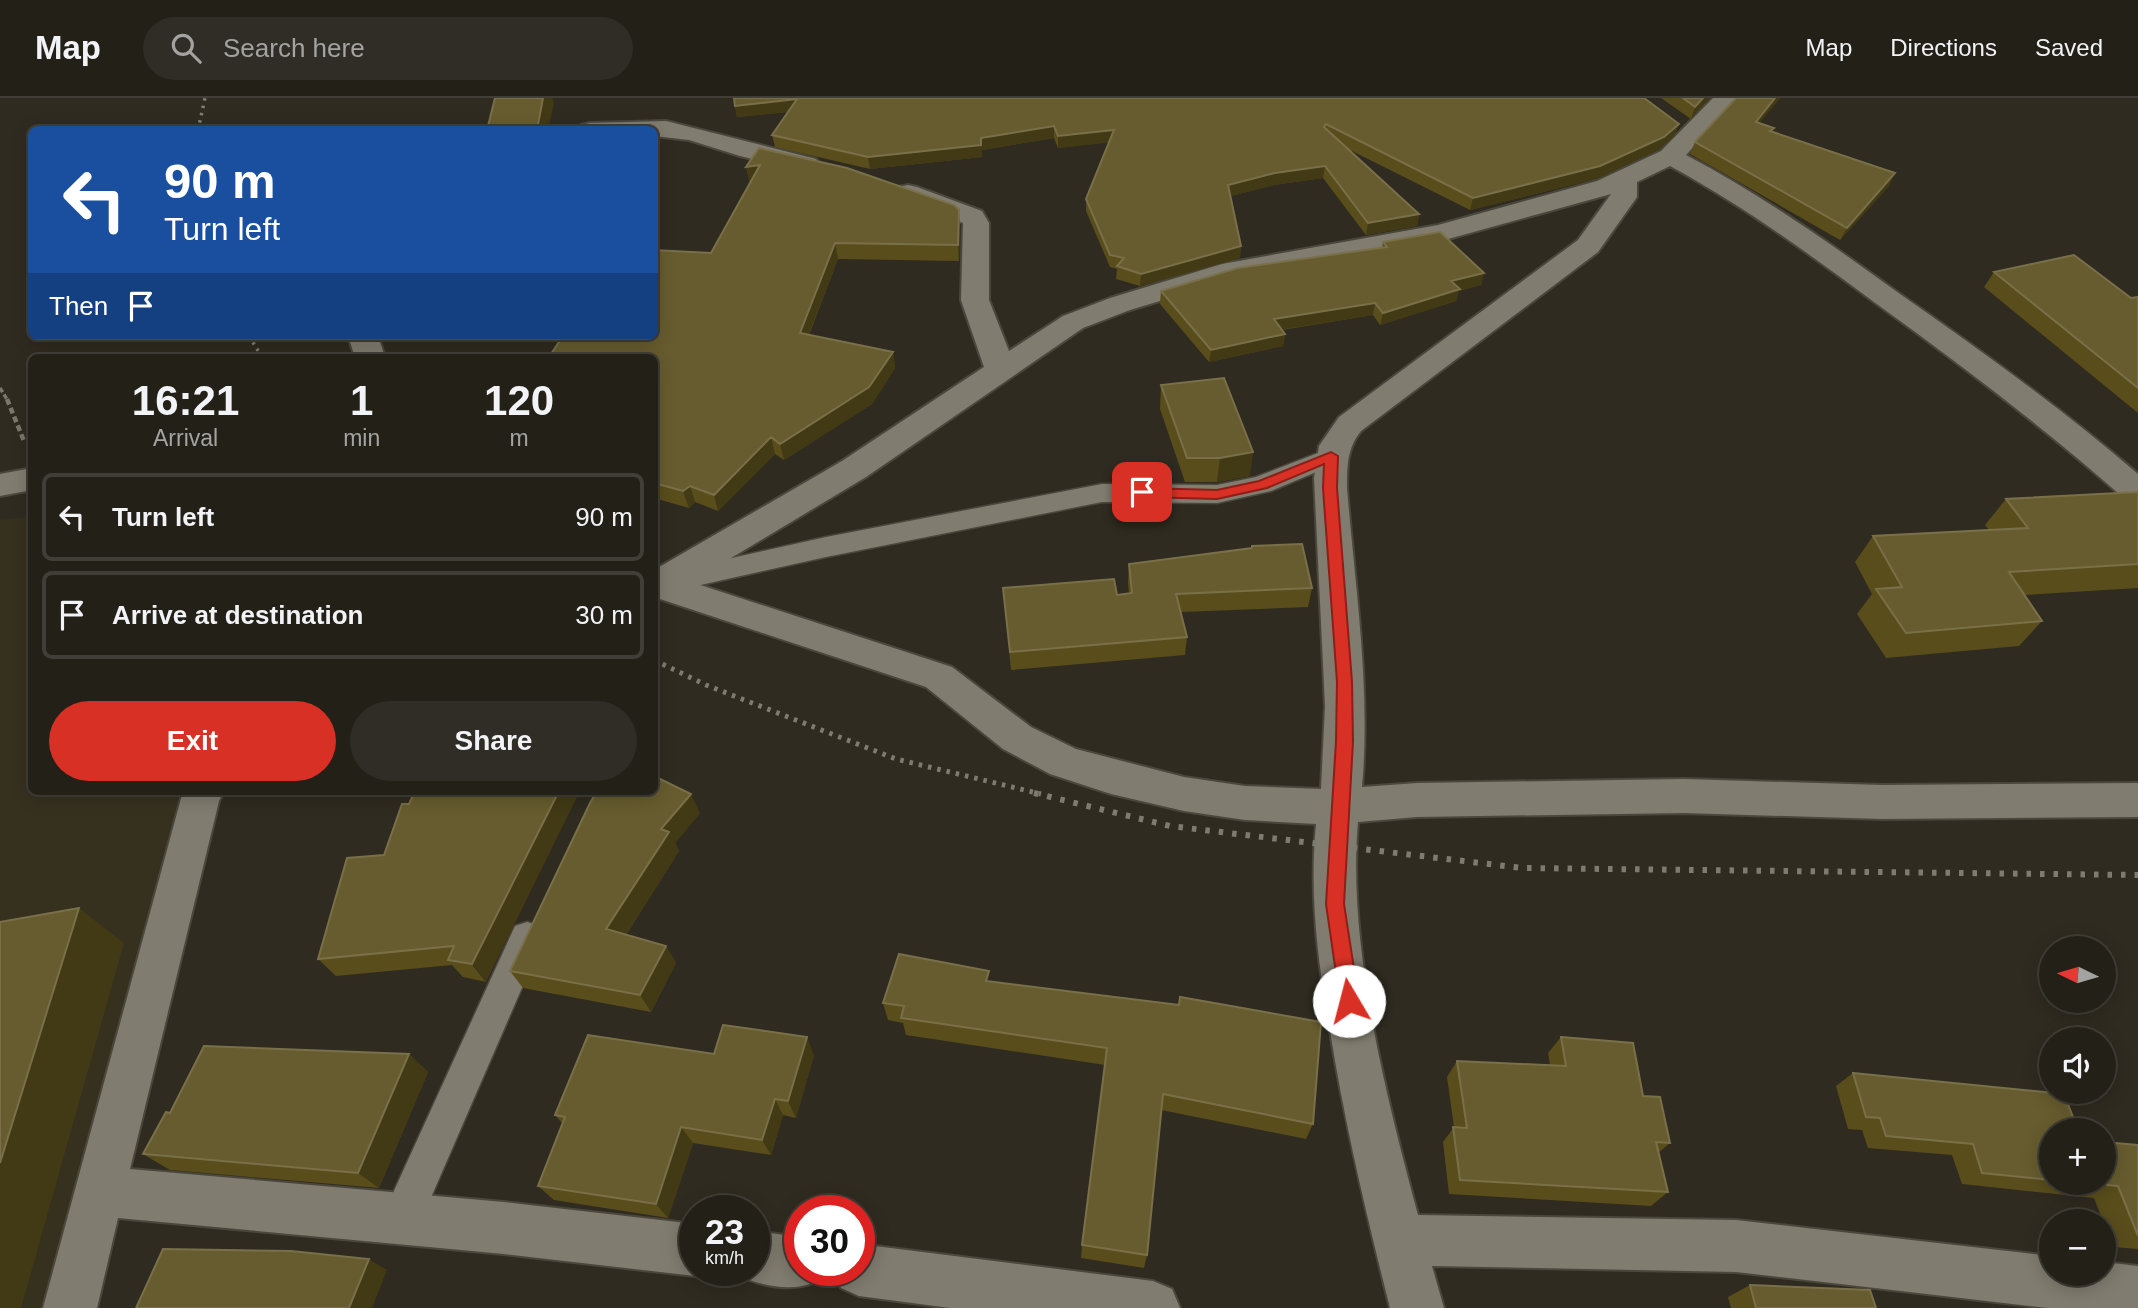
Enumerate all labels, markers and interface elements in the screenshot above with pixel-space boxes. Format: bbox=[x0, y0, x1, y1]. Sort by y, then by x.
search box bbox=[143, 17, 633, 80]
text: Map bbox=[35, 29, 101, 66]
icon: search bbox=[167, 29, 205, 67]
text: Search here bbox=[223, 33, 365, 63]
text: Map bbox=[1806, 34, 1852, 61]
text: Directions bbox=[1890, 34, 1997, 61]
text: Saved bbox=[2035, 34, 2103, 61]
icon: left bbox=[49, 154, 140, 245]
text: 90 m bbox=[164, 154, 276, 208]
text: Turn left bbox=[164, 211, 280, 247]
icon: arrive bbox=[122, 287, 160, 325]
text: Then bbox=[49, 291, 108, 321]
text: 16:21 bbox=[132, 377, 239, 424]
text: 1 bbox=[350, 377, 373, 424]
text: 120 bbox=[484, 377, 554, 424]
text: Arrival bbox=[153, 425, 218, 451]
text: min bbox=[343, 425, 380, 451]
text: m bbox=[510, 425, 529, 451]
pin bbox=[1112, 462, 1172, 522]
icon: arrive bbox=[1123, 473, 1161, 511]
icon: left bbox=[53, 498, 91, 536]
text: Turn left bbox=[112, 502, 214, 532]
text: 90 m bbox=[575, 502, 633, 532]
icon: arrive bbox=[53, 596, 91, 634]
text: Arrive at destination bbox=[112, 600, 363, 630]
text: 30 m bbox=[575, 600, 633, 630]
button: Exit bbox=[49, 701, 336, 781]
button: Share bbox=[350, 701, 637, 781]
north arrow bbox=[2039, 936, 2116, 1013]
map controls bbox=[2039, 936, 2116, 1286]
position arrow bbox=[1312, 964, 1386, 1038]
button: sound bbox=[2039, 1027, 2116, 1104]
button: + bbox=[2039, 1118, 2116, 1195]
speed limit sign: 30 bbox=[784, 1195, 875, 1286]
button: − bbox=[2039, 1209, 2116, 1286]
text: 23 bbox=[705, 1212, 744, 1251]
text: km/h bbox=[705, 1248, 744, 1268]

